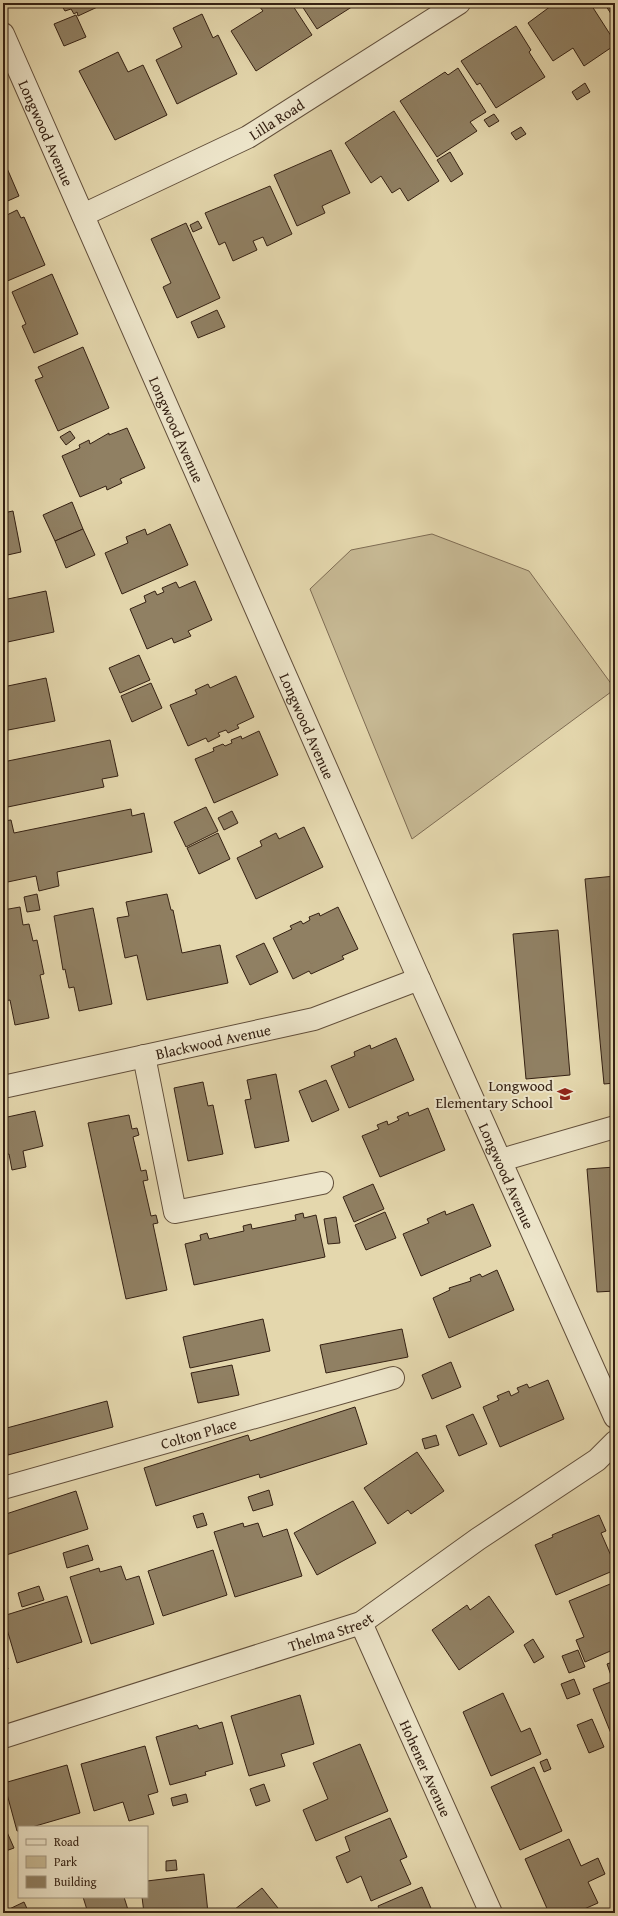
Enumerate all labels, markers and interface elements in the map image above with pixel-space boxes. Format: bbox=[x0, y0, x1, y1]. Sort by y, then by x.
street label: Longwood Avenue bbox=[14, 76, 79, 189]
street label: Lilla Road bbox=[245, 94, 308, 144]
street label: Longwood Avenue bbox=[144, 373, 210, 486]
street label: Longwood Avenue bbox=[275, 669, 340, 782]
street label: Blackwood Avenue bbox=[154, 1018, 272, 1064]
place label: Longwood Elementary School bbox=[435, 1075, 553, 1113]
school or university icon: Longwood Elementary School bbox=[556, 1085, 574, 1103]
street label: Longwood Avenue bbox=[474, 1119, 540, 1232]
street label: Colton Place bbox=[158, 1412, 239, 1454]
street label: Thelma Street bbox=[285, 1607, 378, 1656]
street label: Hohener Avenue bbox=[395, 1716, 457, 1820]
legend bbox=[18, 1826, 148, 1898]
text: Road bbox=[54, 1833, 80, 1850]
text: Park bbox=[54, 1853, 78, 1870]
text: Building bbox=[54, 1873, 97, 1890]

